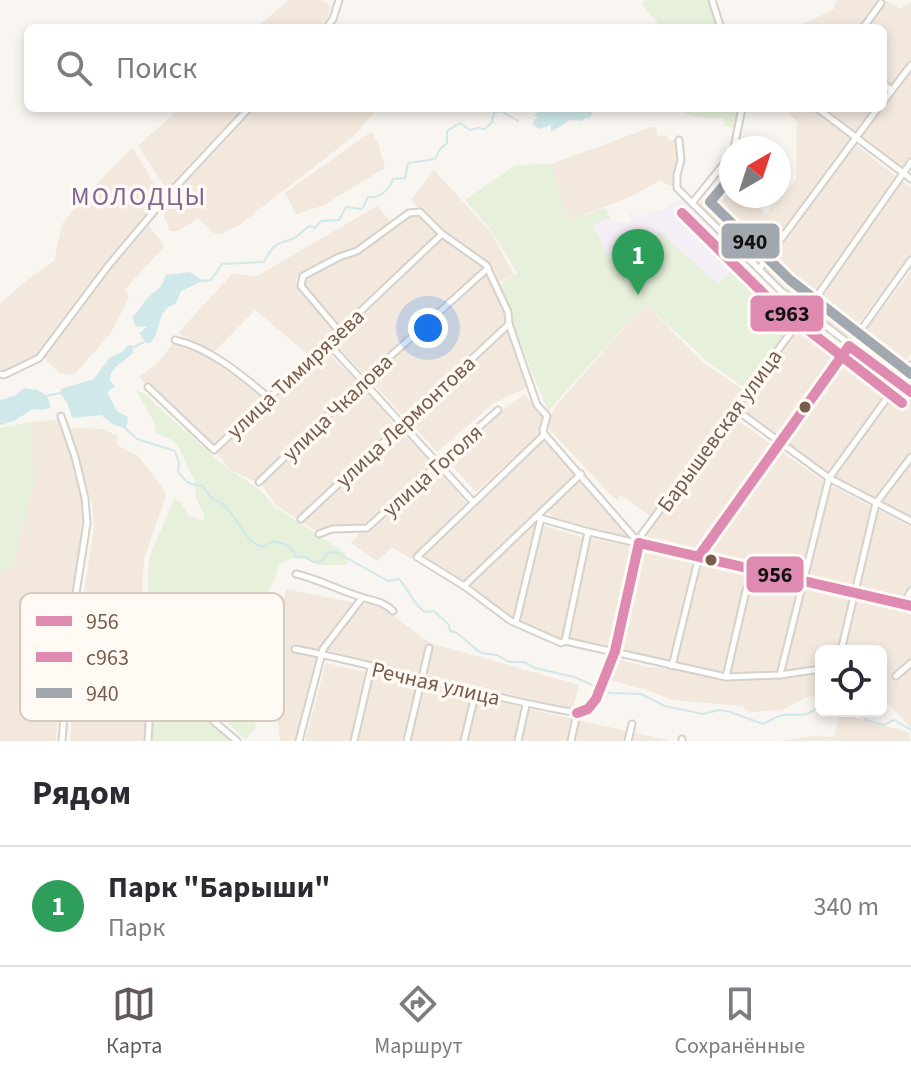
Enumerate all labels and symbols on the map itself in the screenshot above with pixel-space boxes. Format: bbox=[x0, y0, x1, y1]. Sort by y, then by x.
north arrow bbox=[719, 136, 791, 208]
district label: МОЛОДЦЫ bbox=[71, 178, 207, 215]
line badge: 940 bbox=[720, 222, 781, 260]
text: 940 bbox=[733, 226, 767, 258]
pin: 1 bbox=[612, 229, 664, 295]
line badge: с963 bbox=[749, 294, 825, 333]
text: с963 bbox=[764, 298, 810, 330]
street label: улица Тимирязева bbox=[220, 301, 372, 446]
your location bbox=[408, 308, 448, 348]
street label: Барышевская улица bbox=[650, 342, 790, 519]
street label: улица Чкалова bbox=[275, 347, 400, 469]
street label: улица Лермонтова bbox=[328, 348, 483, 495]
unlabelled marker bbox=[797, 399, 813, 415]
street label: улица Гоголя bbox=[375, 417, 490, 525]
unlabelled marker bbox=[703, 552, 719, 568]
line badge: 956 bbox=[745, 555, 805, 594]
text: 956 bbox=[758, 559, 792, 591]
legend bbox=[20, 593, 284, 721]
text: 956 bbox=[86, 606, 119, 638]
text: с963 bbox=[86, 642, 129, 674]
street label: Речная улица bbox=[368, 654, 503, 714]
text: 940 bbox=[86, 678, 119, 710]

